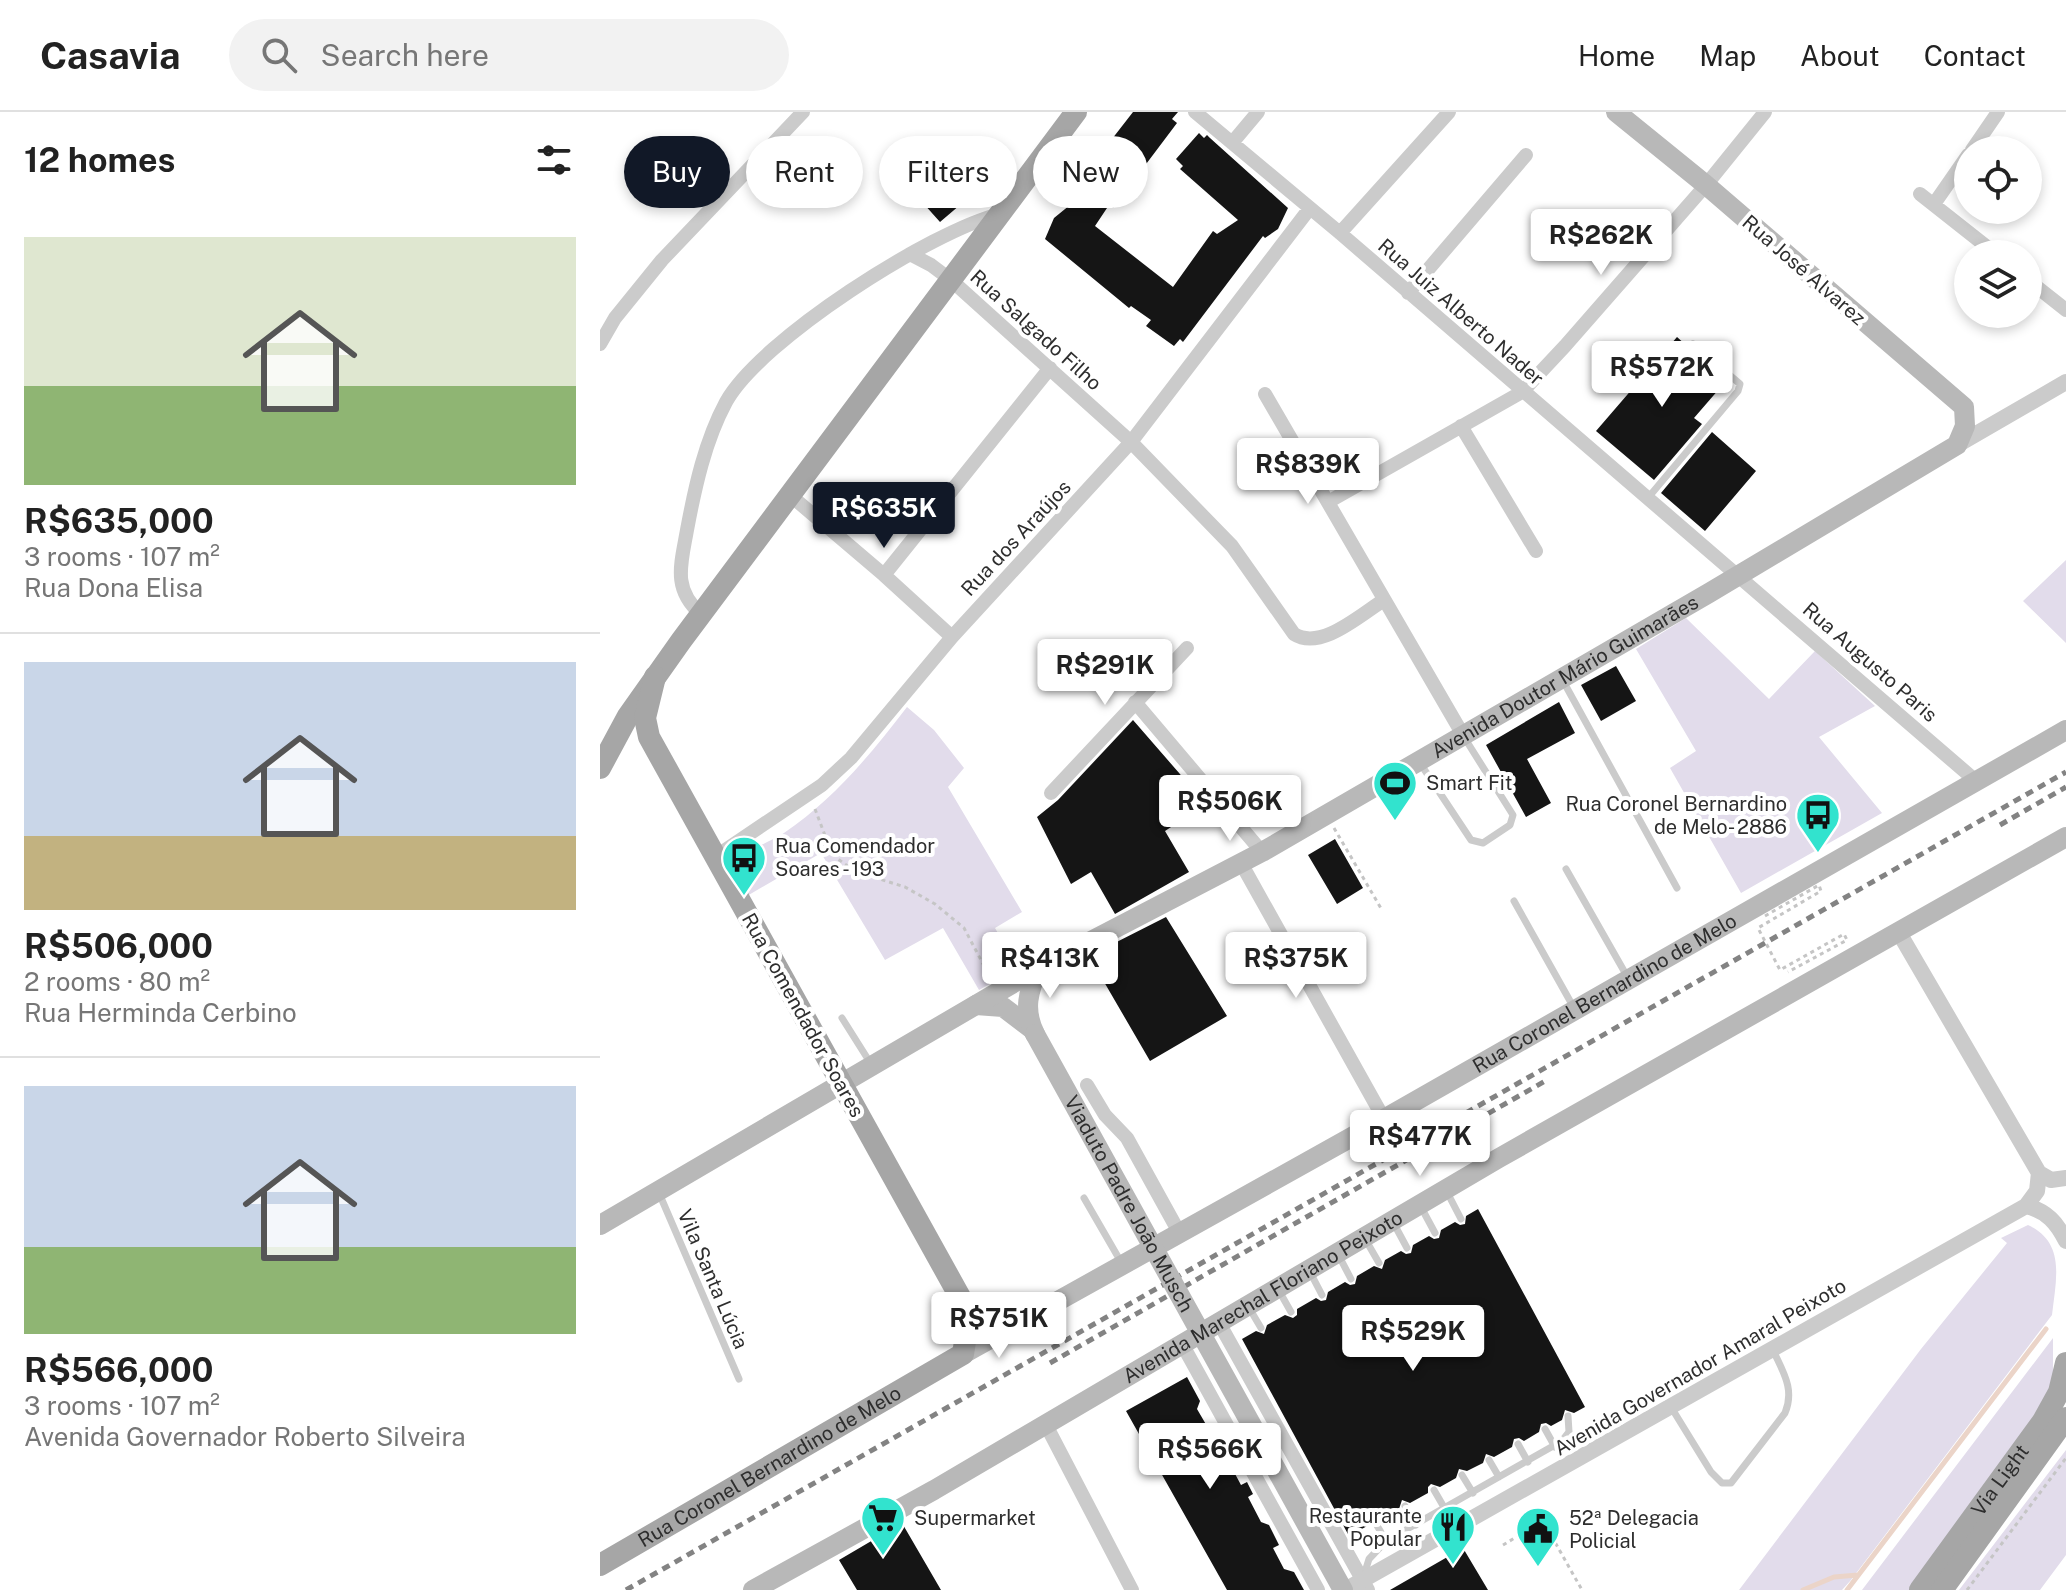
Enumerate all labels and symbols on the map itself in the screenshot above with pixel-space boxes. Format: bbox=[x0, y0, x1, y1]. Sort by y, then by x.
pin: R$262K bbox=[1536, 209, 1666, 277]
street label: Rua José Alvarez bbox=[1738, 210, 1870, 330]
street label: Rua Juiz Alberto Nader bbox=[1373, 234, 1549, 391]
street label: Rua Salgado Filho bbox=[965, 265, 1107, 395]
pin: R$572K bbox=[1597, 341, 1727, 409]
pin: R$839K bbox=[1243, 438, 1373, 506]
street label: Rua dos Araújos bbox=[956, 475, 1076, 601]
pin: R$635K bbox=[819, 482, 949, 550]
street label: Avenida Doutor Mário Guimarães bbox=[1427, 590, 1702, 763]
street label: Rua Augusto Paris bbox=[1798, 597, 1942, 727]
pin: R$291K bbox=[1040, 639, 1170, 707]
sports icon: Smart Fit bbox=[1371, 759, 1419, 822]
place label: Smart Fit bbox=[1426, 771, 1513, 795]
pin: R$506K bbox=[1165, 775, 1295, 843]
bus stop icon: Rua Coronel Bernardino de Melo- 2886 bbox=[1794, 791, 1842, 854]
place label: Rua Coronel Bernardino de Melo- 2886 bbox=[1565, 792, 1787, 839]
bus stop icon: Rua Comendador Soares - 193 bbox=[720, 834, 768, 897]
place label: Rua Comendador Soares - 193 bbox=[775, 834, 935, 881]
street label: Rua Coronel Bernardino de Melo bbox=[1468, 908, 1741, 1078]
street label: Rua Comendador Soares bbox=[737, 909, 869, 1121]
pin: R$413K bbox=[985, 932, 1115, 1000]
pin: R$375K bbox=[1231, 932, 1361, 1000]
street label: Viaduto Padre João Musch bbox=[1059, 1091, 1199, 1316]
pin: R$477K bbox=[1355, 1110, 1485, 1178]
street label: Avenida Marechal Floriano Peixoto bbox=[1119, 1205, 1407, 1388]
street label: Vila Santa Lúcia bbox=[673, 1206, 753, 1352]
street label: Avenida Governador Amaral Peixoto bbox=[1550, 1273, 1850, 1461]
pin: R$751K bbox=[934, 1292, 1064, 1360]
pin: R$529K bbox=[1348, 1305, 1478, 1373]
street label: Rua Coronel Bernardino de Melo bbox=[634, 1381, 905, 1552]
pin: R$566K bbox=[1145, 1423, 1275, 1491]
street label: Via Light bbox=[1966, 1440, 2034, 1520]
supermarket icon: Supermarket bbox=[859, 1494, 907, 1557]
restaurant icon: Restaurante Popular bbox=[1429, 1503, 1477, 1566]
place label: Restaurante Popular bbox=[1309, 1504, 1422, 1551]
public building icon: 52ª Delegacia Policial bbox=[1514, 1505, 1562, 1568]
place label: Supermarket bbox=[914, 1506, 1036, 1530]
place label: 52ª Delegacia Policial bbox=[1569, 1506, 1699, 1553]

